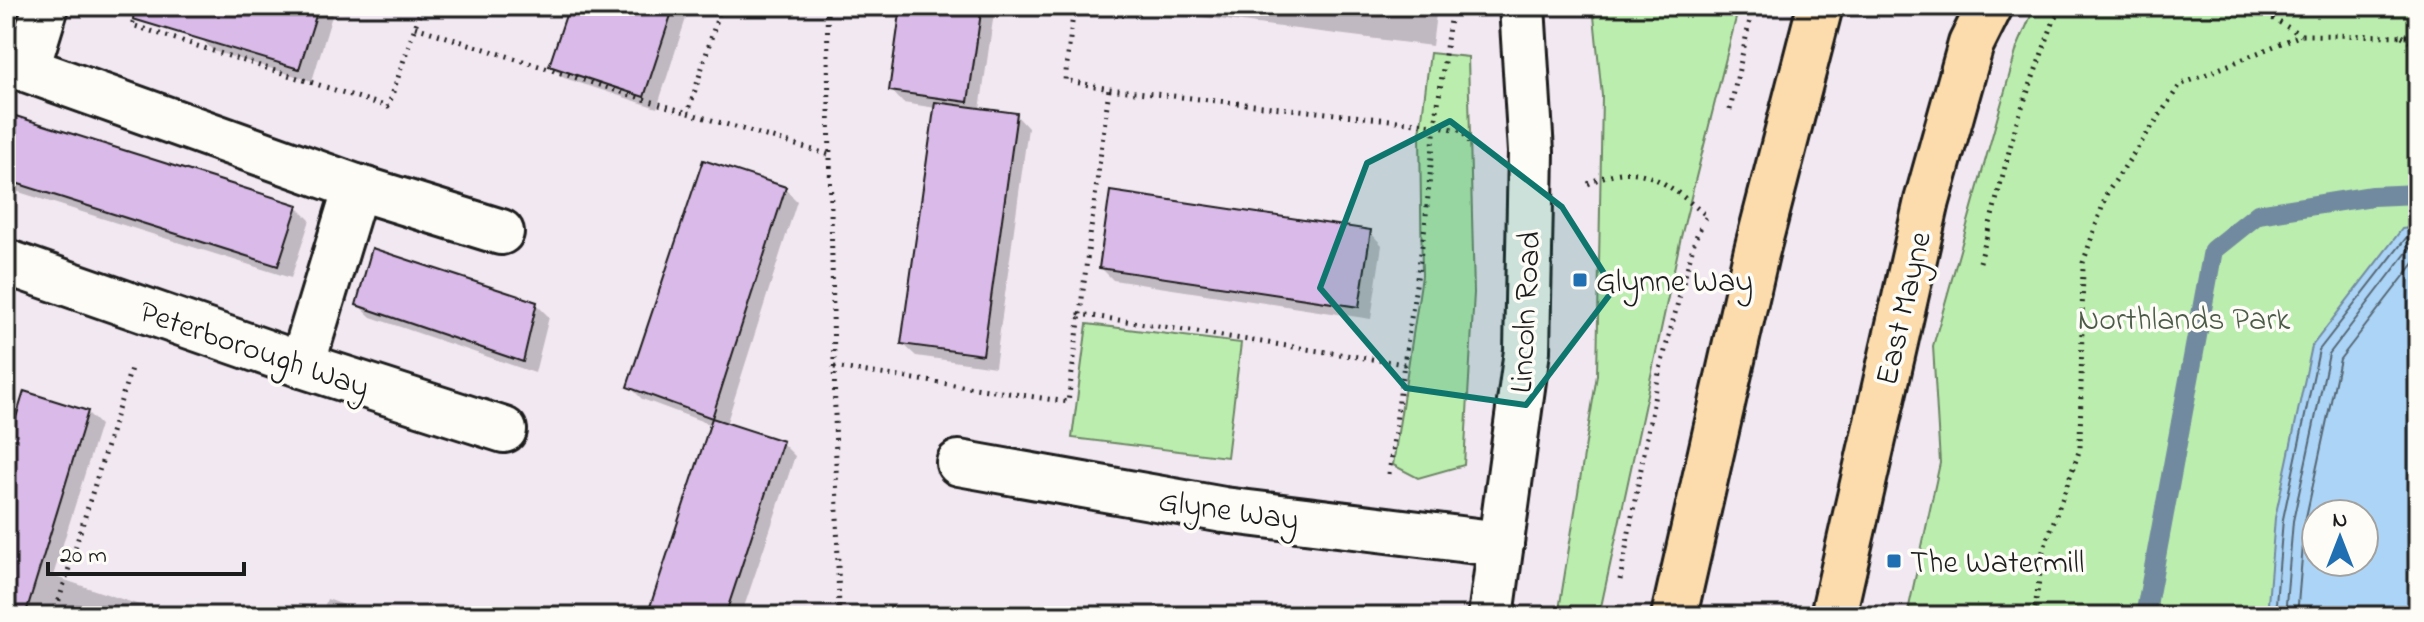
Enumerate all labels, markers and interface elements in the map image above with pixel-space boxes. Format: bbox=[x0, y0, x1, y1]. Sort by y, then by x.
street label: East Mayne bbox=[1865, 227, 1946, 390]
street label: Lincoln Road bbox=[1500, 230, 1555, 394]
place label: Glynne Way bbox=[1596, 260, 1753, 307]
marker: Glynne Way bbox=[1571, 271, 1589, 289]
street label: Peterborough Way bbox=[133, 290, 375, 413]
park label: Northlands Park bbox=[2078, 298, 2291, 345]
street label: Glyne Way bbox=[1155, 479, 1302, 546]
north arrow bbox=[2300, 498, 2380, 578]
text: N bbox=[2333, 505, 2347, 537]
scale bar bbox=[48, 526, 244, 576]
text: 20 m bbox=[60, 539, 107, 574]
place label: The Watermill bbox=[1910, 541, 2084, 588]
marker: The Watermill bbox=[1885, 552, 1903, 570]

